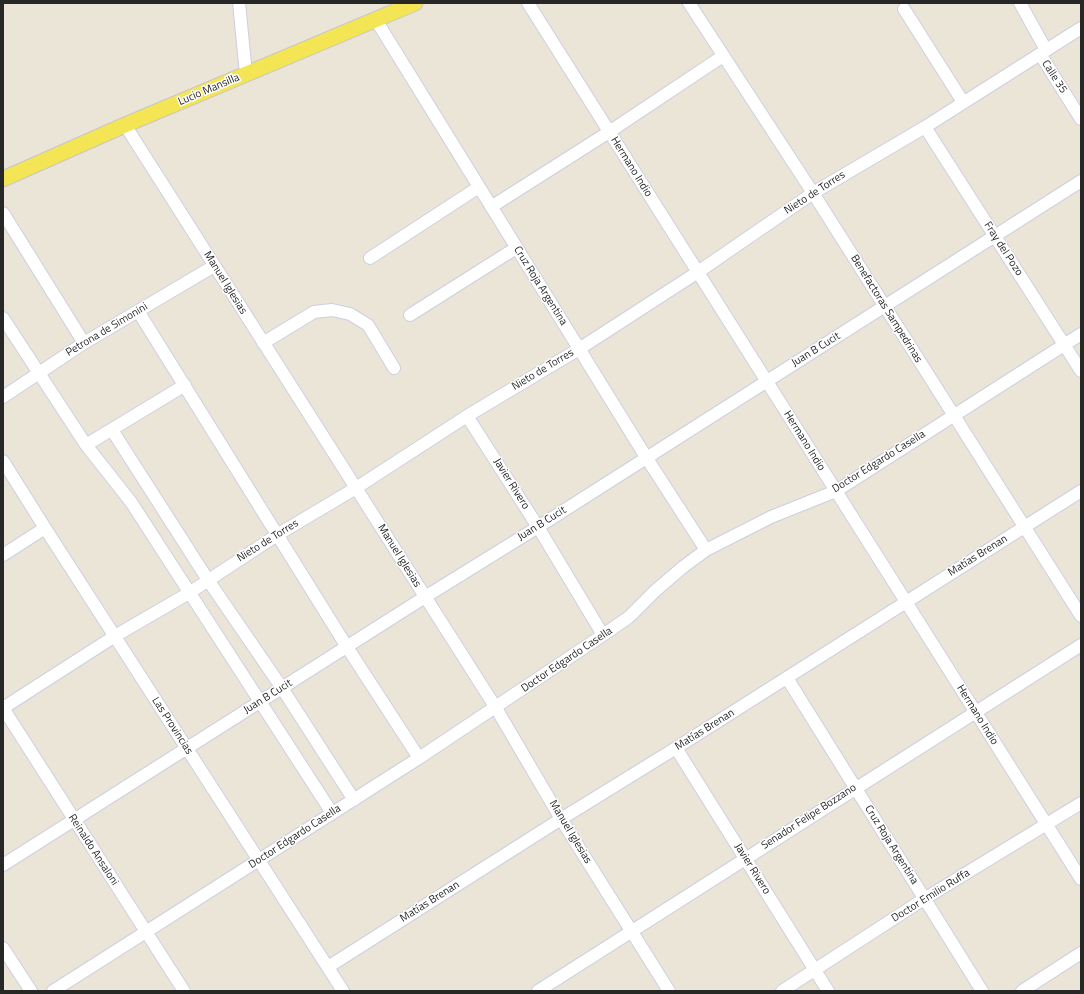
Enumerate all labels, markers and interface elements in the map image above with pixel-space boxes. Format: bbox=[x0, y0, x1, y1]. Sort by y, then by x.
street label: Calle 35 bbox=[1038, 58, 1070, 96]
street label: Lucio Mansilla bbox=[176, 71, 242, 109]
street label: Hermano Indio bbox=[607, 135, 655, 199]
street label: Nieto de Torres bbox=[782, 168, 848, 218]
street label: Fray del Pozo bbox=[981, 219, 1025, 279]
street label: Cruz Roja Argentina bbox=[510, 244, 570, 328]
street label: Manuel Iglesias bbox=[200, 249, 250, 317]
street label: Benefactoras Sampedrinas bbox=[847, 253, 925, 365]
street label: Petrona de Simonini bbox=[64, 300, 150, 360]
street label: Juan B Cucit bbox=[789, 330, 843, 370]
street label: Nieto de Torres bbox=[510, 346, 576, 394]
street label: Hermano Indio bbox=[780, 409, 828, 473]
street label: Doctor Edgardo Casella bbox=[830, 428, 928, 496]
street label: Javier Rivero bbox=[490, 456, 532, 512]
street label: Juan B Cucit bbox=[515, 504, 569, 544]
street label: Nieto de Torres bbox=[235, 517, 301, 565]
street label: Manuel Iglesias bbox=[374, 522, 424, 590]
street label: Matías Brenan bbox=[946, 533, 1010, 579]
street label: Doctor Edgardo Casella bbox=[519, 625, 615, 695]
street label: Juan B Cucit bbox=[241, 677, 295, 717]
street label: Hermano Indio bbox=[953, 683, 1001, 747]
street label: Las Provincias bbox=[149, 695, 195, 757]
street label: Matías Brenan bbox=[673, 707, 737, 753]
street label: Senador Felipe Bozzano bbox=[759, 781, 859, 853]
street label: Manuel Iglesias bbox=[546, 798, 594, 866]
street label: Doctor Edgardo Casella bbox=[247, 802, 343, 872]
street label: Cruz Roja Argentina bbox=[861, 803, 921, 887]
street label: Reinaldo Ansaloni bbox=[65, 812, 121, 888]
street label: Javier Rivero bbox=[731, 841, 773, 897]
street label: Doctor Emilio Ruffa bbox=[889, 867, 973, 925]
street label: Matías Brenan bbox=[398, 879, 462, 925]

